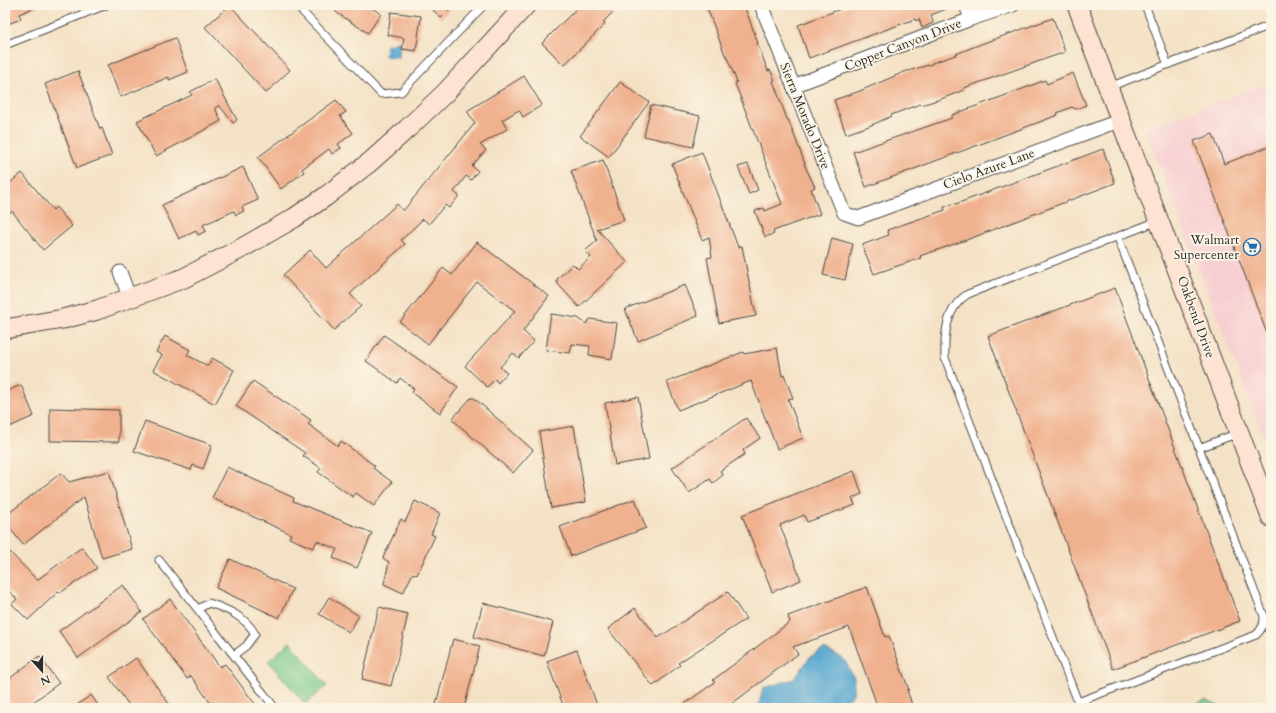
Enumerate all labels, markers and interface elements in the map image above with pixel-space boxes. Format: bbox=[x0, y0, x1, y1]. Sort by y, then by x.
street label: Copper Canyon Drive bbox=[842, 14, 964, 76]
street label: Sierra Morado Drive bbox=[775, 60, 835, 172]
street label: Cielo Azure Lane bbox=[941, 144, 1037, 194]
place label: Walmart Supercenter bbox=[1174, 231, 1239, 264]
supermarket icon: Walmart Supercenter bbox=[1242, 237, 1262, 257]
street label: Oakbend Drive bbox=[1173, 274, 1219, 361]
north arrow bbox=[22, 651, 62, 691]
text: N bbox=[38, 671, 53, 689]

